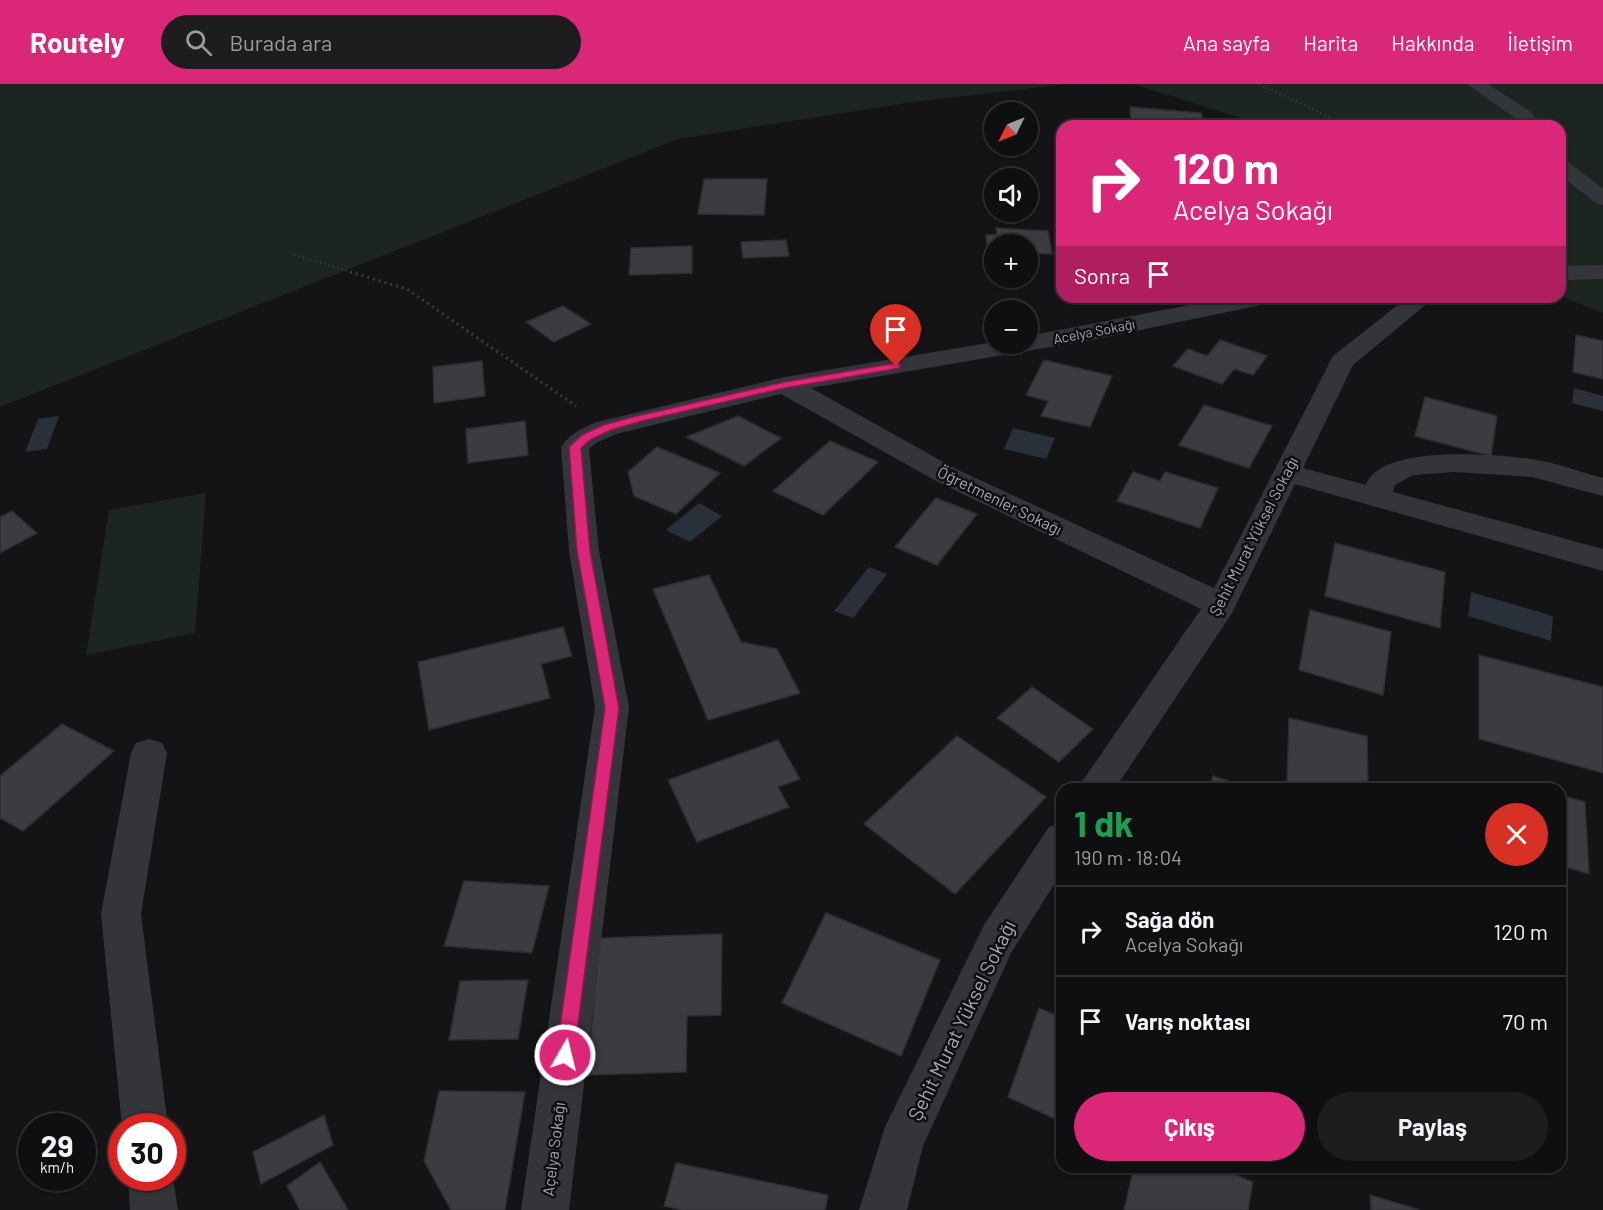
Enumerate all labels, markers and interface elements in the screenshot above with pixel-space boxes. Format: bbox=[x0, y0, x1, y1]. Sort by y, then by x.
search box bbox=[161, 15, 581, 69]
text: Routely bbox=[30, 25, 125, 59]
icon: search bbox=[182, 26, 215, 59]
text: Burada ara bbox=[230, 29, 332, 55]
text: Ana sayfa bbox=[1183, 30, 1270, 55]
text: Harita bbox=[1303, 30, 1358, 55]
text: Hakkında bbox=[1391, 30, 1475, 55]
text: İletişim bbox=[1508, 30, 1573, 55]
north arrow bbox=[984, 102, 1038, 156]
map controls bbox=[984, 102, 1038, 354]
text: 120 m bbox=[1173, 142, 1279, 192]
icon: right bbox=[1074, 144, 1152, 222]
button: sound bbox=[984, 168, 1038, 222]
text: Acelya Sokağı bbox=[1173, 193, 1333, 225]
button: + bbox=[984, 234, 1038, 288]
icon: arrive bbox=[1142, 258, 1175, 291]
text: Sonra bbox=[1074, 262, 1130, 288]
button: − bbox=[984, 300, 1038, 354]
pin bbox=[870, 304, 921, 366]
icon: arrive bbox=[879, 313, 912, 346]
street label: Acelya Sokağı bbox=[1052, 315, 1136, 347]
street label: Şehit Murat Yüksel Sokağı bbox=[1205, 453, 1301, 619]
street label: Öğretmenler Sokağı bbox=[935, 462, 1065, 538]
text: 1 dk bbox=[1074, 801, 1134, 844]
button: close bbox=[1485, 803, 1548, 866]
text: 190 m · 18:04 bbox=[1074, 845, 1182, 869]
text: Sağa dön bbox=[1125, 906, 1214, 932]
icon: right bbox=[1074, 915, 1107, 948]
street label: Şehit Murat Yüksel Sokağı bbox=[902, 916, 1020, 1124]
text: 120 m bbox=[1493, 918, 1548, 944]
text: Acelya Sokağı bbox=[1125, 932, 1243, 956]
icon: arrive bbox=[1074, 1005, 1107, 1038]
text: Varış noktası bbox=[1125, 1008, 1250, 1034]
text: 70 m bbox=[1503, 1008, 1548, 1034]
position arrow bbox=[533, 1023, 597, 1087]
button: Çıkış bbox=[1074, 1092, 1305, 1161]
button: Paylaş bbox=[1317, 1092, 1548, 1161]
street label: Açelya Sokağı bbox=[538, 1101, 568, 1197]
speed limit sign: 30 bbox=[108, 1113, 186, 1191]
text: 29 bbox=[41, 1127, 73, 1163]
text: km/h bbox=[40, 1158, 74, 1176]

